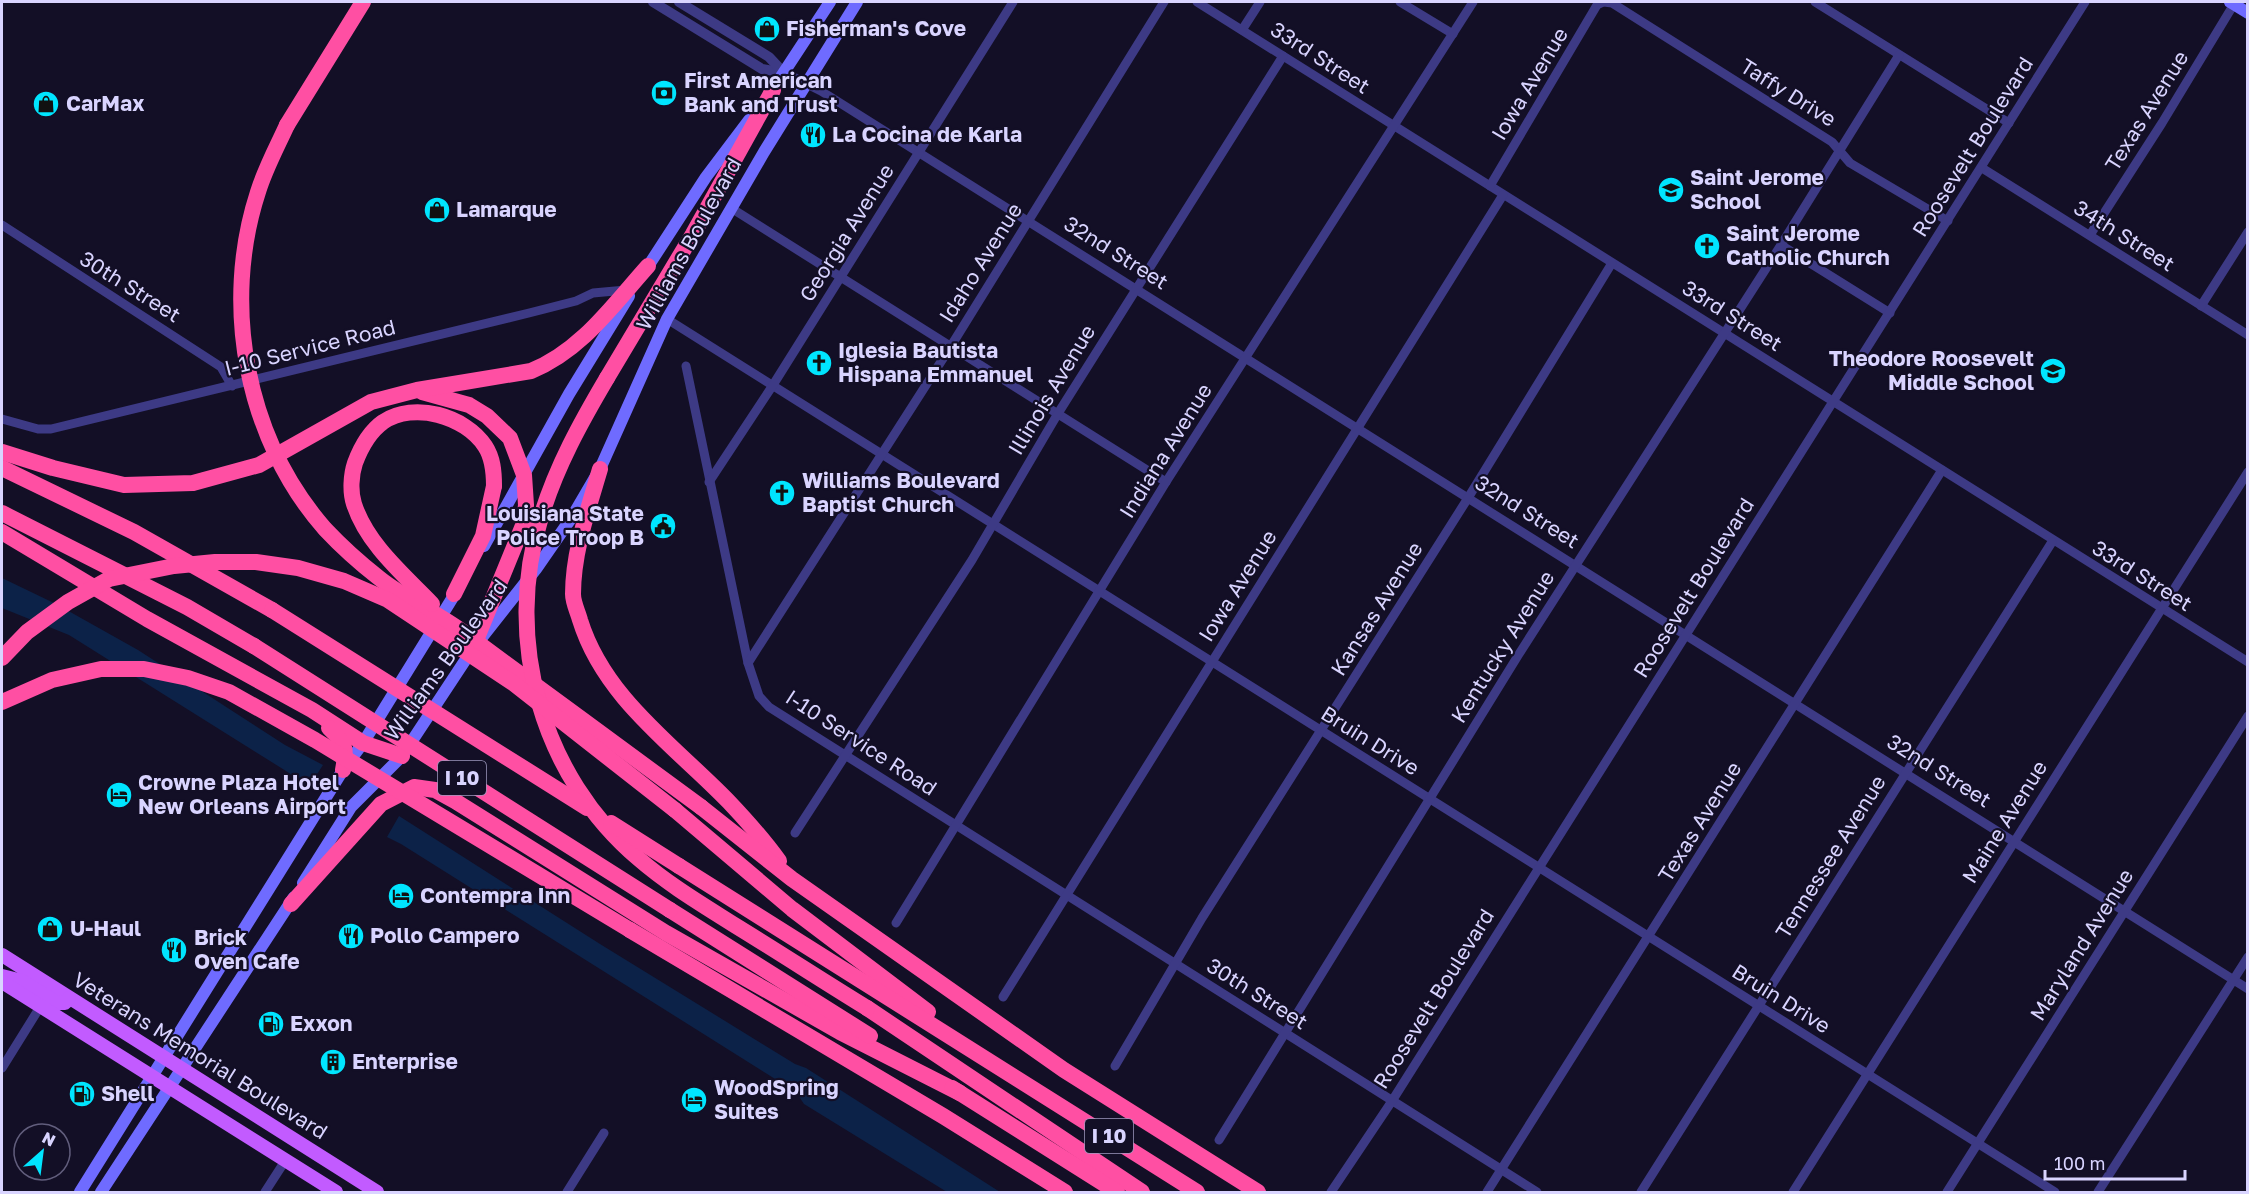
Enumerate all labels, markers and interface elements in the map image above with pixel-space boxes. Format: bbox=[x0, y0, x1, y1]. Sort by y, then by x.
shop icon: Fisherman's Cove bbox=[752, 14, 782, 44]
place label: Fisherman's Cove bbox=[786, 15, 966, 41]
street label: 33rd Street bbox=[1266, 16, 1375, 99]
street label: Iowa Avenue bbox=[1485, 22, 1573, 145]
street label: Texas Avenue bbox=[2099, 46, 2193, 175]
street label: Roosevelt Boulevard bbox=[1906, 52, 2038, 241]
street label: Taffy Drive bbox=[1736, 53, 1841, 132]
place label: First American Bank and Trust bbox=[684, 67, 838, 117]
bank icon: First American Bank and Trust bbox=[649, 78, 679, 108]
shop icon: CarMax bbox=[31, 89, 61, 119]
place label: CarMax bbox=[66, 90, 144, 116]
restaurant icon: La Cocina de Karla bbox=[798, 120, 828, 150]
place label: La Cocina de Karla bbox=[832, 121, 1022, 147]
street label: Williams Boulevard bbox=[630, 153, 746, 334]
street label: Georgia Avenue bbox=[793, 159, 899, 306]
place label: Saint Jerome School bbox=[1690, 164, 1824, 214]
school or university icon: Saint Jerome School bbox=[1656, 175, 1686, 205]
street label: 34th Street bbox=[2069, 194, 2180, 276]
shop icon: Lamarque bbox=[422, 195, 452, 225]
place label: Lamarque bbox=[456, 196, 557, 222]
street label: Idaho Avenue bbox=[933, 198, 1027, 327]
street label: 32nd Street bbox=[1060, 210, 1173, 294]
place label: Saint Jerome Catholic Church bbox=[1726, 220, 1890, 270]
church icon: Saint Jerome Catholic Church bbox=[1692, 231, 1722, 261]
street label: 30th Street bbox=[75, 245, 186, 327]
street label: 33rd Street bbox=[1678, 274, 1787, 356]
street label: I-10 Service Road bbox=[222, 313, 398, 381]
street label: Illinois Avenue bbox=[1002, 320, 1100, 459]
place label: Iglesia Bautista Hispana Emmanuel bbox=[838, 337, 1033, 387]
place label: Theodore Roosevelt Middle School bbox=[1829, 345, 2034, 395]
church icon: Iglesia Bautista Hispana Emmanuel bbox=[804, 348, 834, 378]
school or university icon: Theodore Roosevelt Middle School bbox=[2038, 356, 2068, 386]
street label: Indiana Avenue bbox=[1113, 378, 1217, 523]
place label: Williams Boulevard Baptist Church bbox=[802, 467, 1000, 517]
street label: 32nd Street bbox=[1471, 469, 1584, 553]
church icon: Williams Boulevard Baptist Church bbox=[767, 478, 797, 508]
street label: Roosevelt Boulevard bbox=[1627, 493, 1759, 682]
place label: Louisiana State Police Troop B bbox=[486, 500, 644, 550]
public building icon: Louisiana State Police Troop B bbox=[648, 511, 678, 541]
street label: Iowa Avenue bbox=[1193, 525, 1282, 646]
street label: 33rd Street bbox=[2088, 534, 2197, 616]
street label: Kansas Avenue bbox=[1325, 537, 1428, 680]
street label: Kentucky Avenue bbox=[1445, 565, 1559, 727]
street label: Williams Boulevard bbox=[378, 574, 512, 745]
street label: I-10 Service Road bbox=[781, 684, 942, 801]
street label: Bruin Drive bbox=[1317, 700, 1424, 781]
street label: 32nd Street bbox=[1883, 728, 1996, 812]
street label: Maine Avenue bbox=[1956, 755, 2052, 888]
street label: Texas Avenue bbox=[1652, 757, 1746, 886]
road number: I 10 bbox=[438, 761, 486, 795]
place label: Crowne Plaza Hotel New Orleans Airport bbox=[138, 769, 346, 819]
street label: Tennessee Avenue bbox=[1769, 770, 1891, 943]
hotel icon: Crowne Plaza Hotel New Orleans Airport bbox=[104, 780, 134, 810]
street label: Maryland Avenue bbox=[2024, 864, 2138, 1025]
hotel icon: Contempra Inn bbox=[386, 881, 416, 911]
place label: Contempra Inn bbox=[420, 882, 570, 908]
street label: Roosevelt Boulevard bbox=[1367, 904, 1499, 1093]
shop icon: U-Haul bbox=[35, 914, 65, 944]
place label: U-Haul bbox=[70, 915, 141, 941]
restaurant icon: Pollo Campero bbox=[336, 921, 366, 951]
place label: Pollo Campero bbox=[370, 922, 520, 948]
place label: Brick Oven Cafe bbox=[194, 924, 300, 974]
restaurant icon: Brick Oven Cafe bbox=[159, 935, 189, 965]
street label: 30th Street bbox=[1202, 952, 1313, 1034]
street label: Bruin Drive bbox=[1728, 958, 1835, 1039]
street label: Veterans Memorial Boulevard bbox=[68, 966, 333, 1144]
fuel station icon: Exxon bbox=[256, 1009, 286, 1039]
place label: Exxon bbox=[290, 1010, 353, 1036]
building icon: Enterprise bbox=[318, 1047, 348, 1077]
place label: Enterprise bbox=[352, 1048, 458, 1074]
place label: WoodSpring Suites bbox=[714, 1074, 839, 1124]
fuel station icon: Shell bbox=[67, 1079, 97, 1109]
place label: Shell bbox=[101, 1080, 154, 1106]
hotel icon: WoodSpring Suites bbox=[679, 1085, 709, 1115]
road number: I 10 bbox=[1085, 1119, 1133, 1153]
north arrow bbox=[12, 1122, 72, 1182]
text: N bbox=[39, 1127, 59, 1150]
scale bar bbox=[2045, 1143, 2184, 1181]
text: 100 m bbox=[2054, 1152, 2105, 1174]

